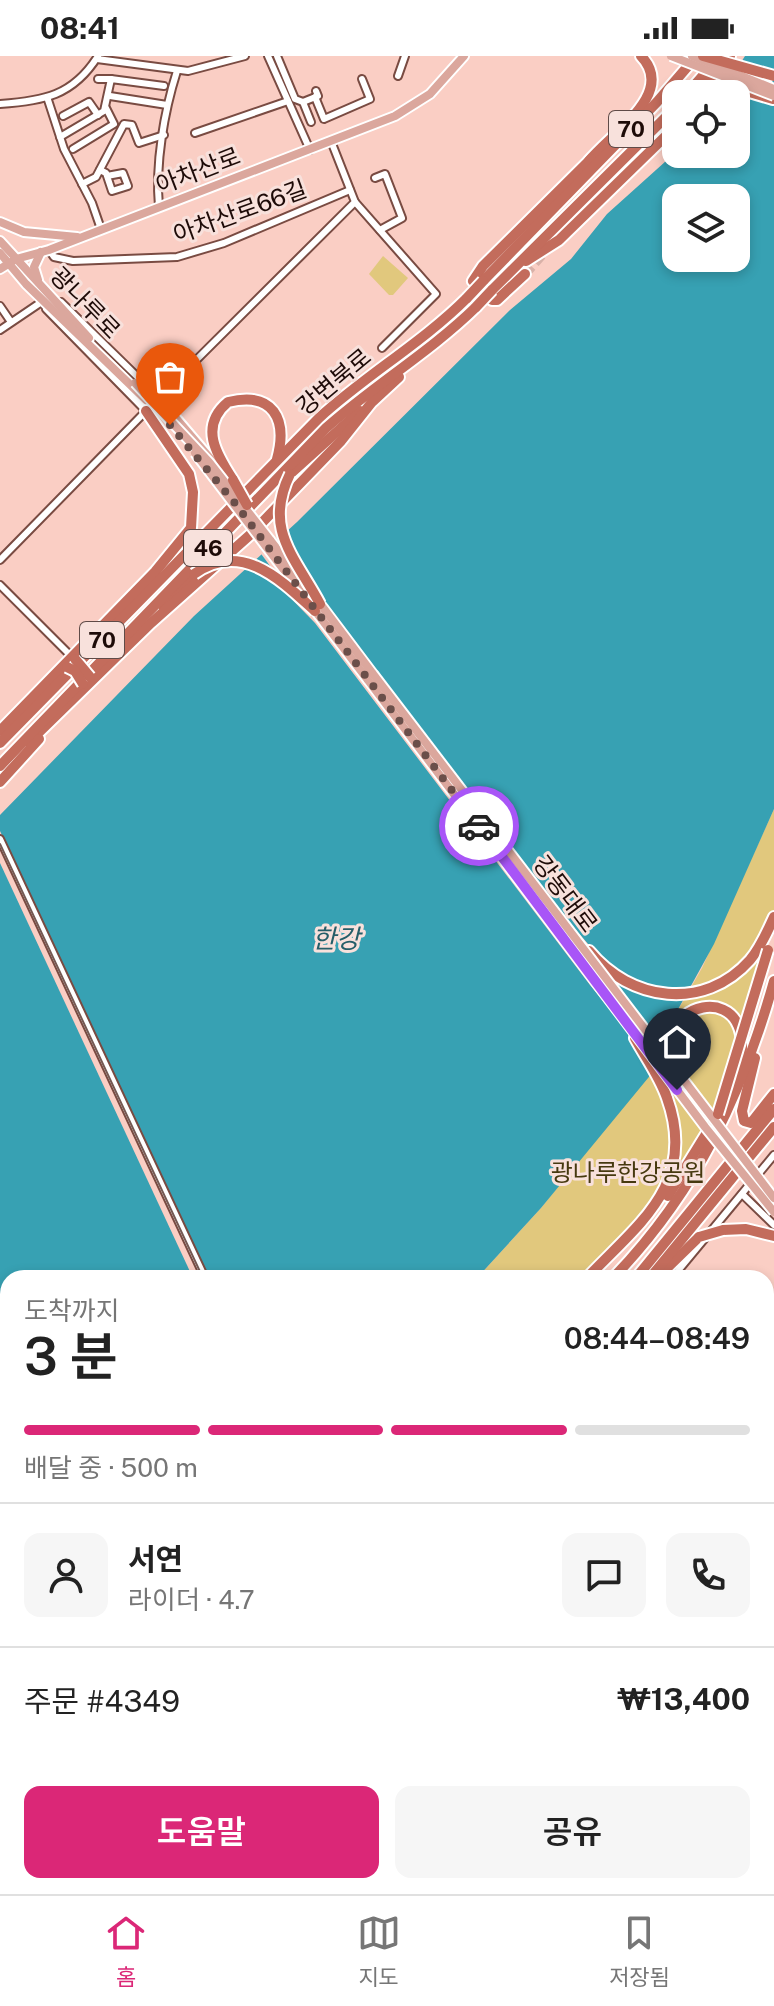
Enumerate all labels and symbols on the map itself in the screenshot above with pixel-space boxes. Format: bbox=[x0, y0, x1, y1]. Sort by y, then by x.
road number: 70 bbox=[609, 111, 653, 147]
street label: 아차산로 bbox=[151, 141, 244, 199]
street label: 아차산로66길 bbox=[169, 174, 310, 248]
street label: 광나루로 bbox=[45, 261, 126, 344]
street label: 강변북로 bbox=[291, 342, 376, 420]
pin bbox=[136, 343, 204, 425]
road number: 46 bbox=[184, 530, 232, 566]
road number: 70 bbox=[80, 622, 124, 658]
courier bbox=[439, 786, 519, 866]
street label: 강동대로 bbox=[528, 850, 604, 937]
water label: 한강 bbox=[312, 923, 363, 954]
pin bbox=[643, 1008, 711, 1090]
park label: 광나루한강공원 bbox=[551, 1158, 705, 1186]

